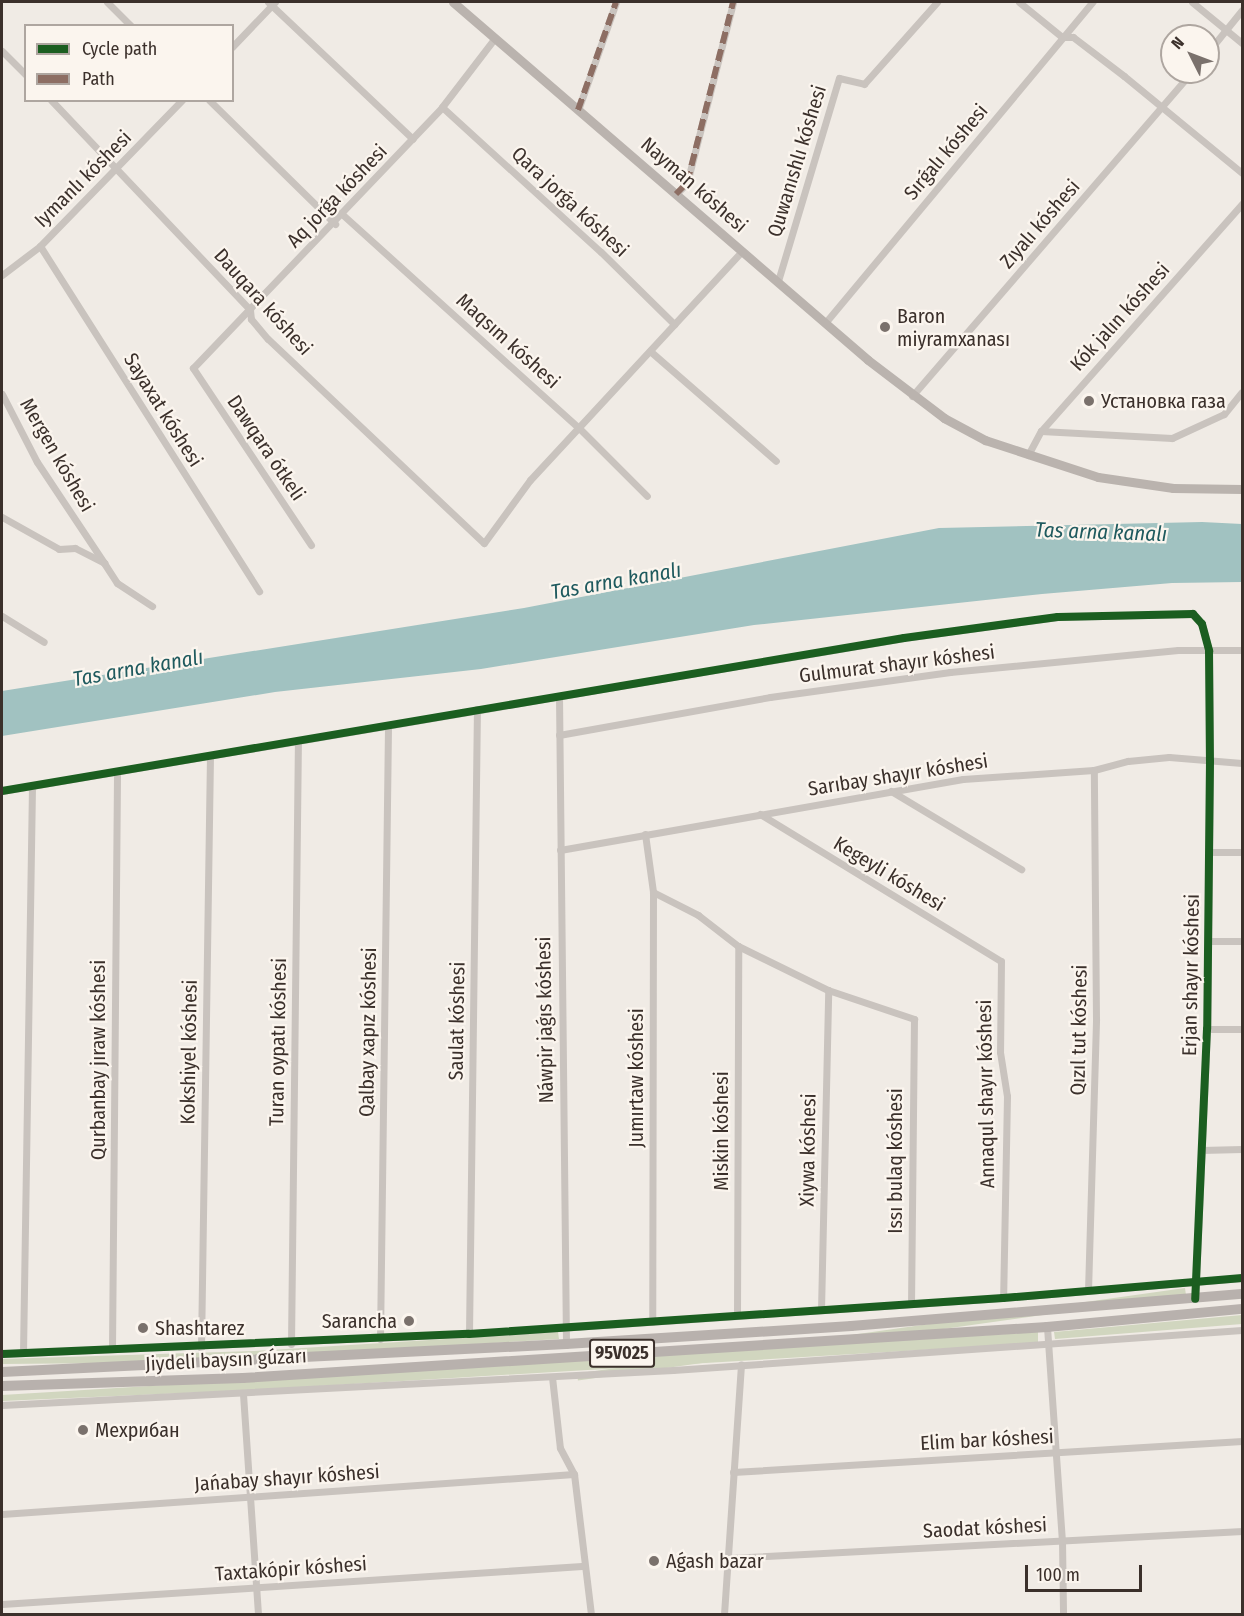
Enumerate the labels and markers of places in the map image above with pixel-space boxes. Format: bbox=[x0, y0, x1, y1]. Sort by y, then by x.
place label: Baron miyramxanası bbox=[897, 304, 1010, 351]
marker: Baron miyramxanası bbox=[878, 320, 892, 334]
place label: Установка газа bbox=[1101, 389, 1226, 413]
marker: Установка газа bbox=[1082, 394, 1096, 408]
place label: Sarancha bbox=[322, 1309, 397, 1333]
marker: Sarancha bbox=[402, 1314, 416, 1328]
place label: Shashtarez bbox=[155, 1316, 244, 1340]
marker: Shashtarez bbox=[136, 1321, 150, 1335]
place label: Мехрибан bbox=[95, 1418, 180, 1442]
marker: Мехрибан bbox=[76, 1423, 90, 1437]
place label: Aǵash bazar bbox=[666, 1549, 764, 1573]
marker: Aǵash bazar bbox=[647, 1554, 661, 1568]

